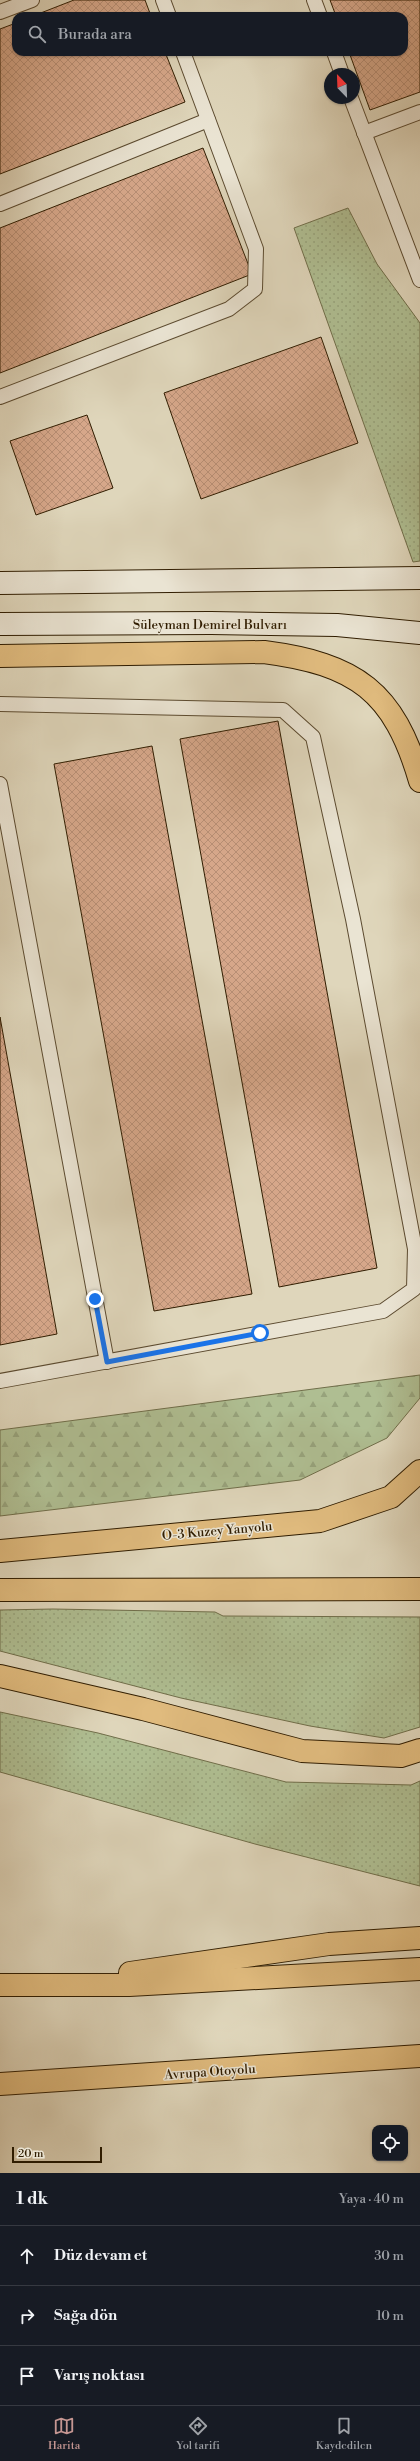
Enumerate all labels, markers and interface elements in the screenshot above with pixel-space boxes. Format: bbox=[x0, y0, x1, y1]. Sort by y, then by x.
search box bbox=[12, 12, 408, 56]
icon: search bbox=[26, 23, 48, 45]
text: Burada ara bbox=[58, 25, 132, 44]
north arrow bbox=[324, 68, 360, 104]
street label: Süleyman Demirel Bulvarı bbox=[133, 617, 287, 633]
route end bbox=[86, 1290, 104, 1308]
route start bbox=[251, 1324, 269, 1342]
street label: O-3 Kuzey Yanyolu bbox=[161, 1518, 274, 1544]
street label: Avrupa Otoyolu bbox=[163, 2061, 257, 2083]
map controls bbox=[372, 2125, 408, 2161]
button: locate bbox=[372, 2125, 408, 2161]
scale bar bbox=[12, 2145, 102, 2164]
text: 20 m bbox=[18, 2147, 43, 2161]
text: 1 dk bbox=[16, 2188, 48, 2210]
text: Yaya · 40 m bbox=[339, 2191, 404, 2207]
icon: ahead bbox=[16, 2245, 38, 2267]
text: Düz devam et bbox=[54, 2246, 147, 2265]
text: 30 m bbox=[374, 2248, 404, 2264]
icon: right bbox=[16, 2305, 38, 2327]
text: Sağa dön bbox=[54, 2306, 117, 2325]
text: 10 m bbox=[376, 2308, 404, 2324]
icon: arrive bbox=[16, 2365, 38, 2387]
text: Varış noktası bbox=[54, 2366, 145, 2385]
tab: Harita bbox=[48, 2415, 80, 2453]
tab: Yol tarifi bbox=[176, 2415, 220, 2453]
tab: Kaydedilen bbox=[316, 2415, 372, 2453]

